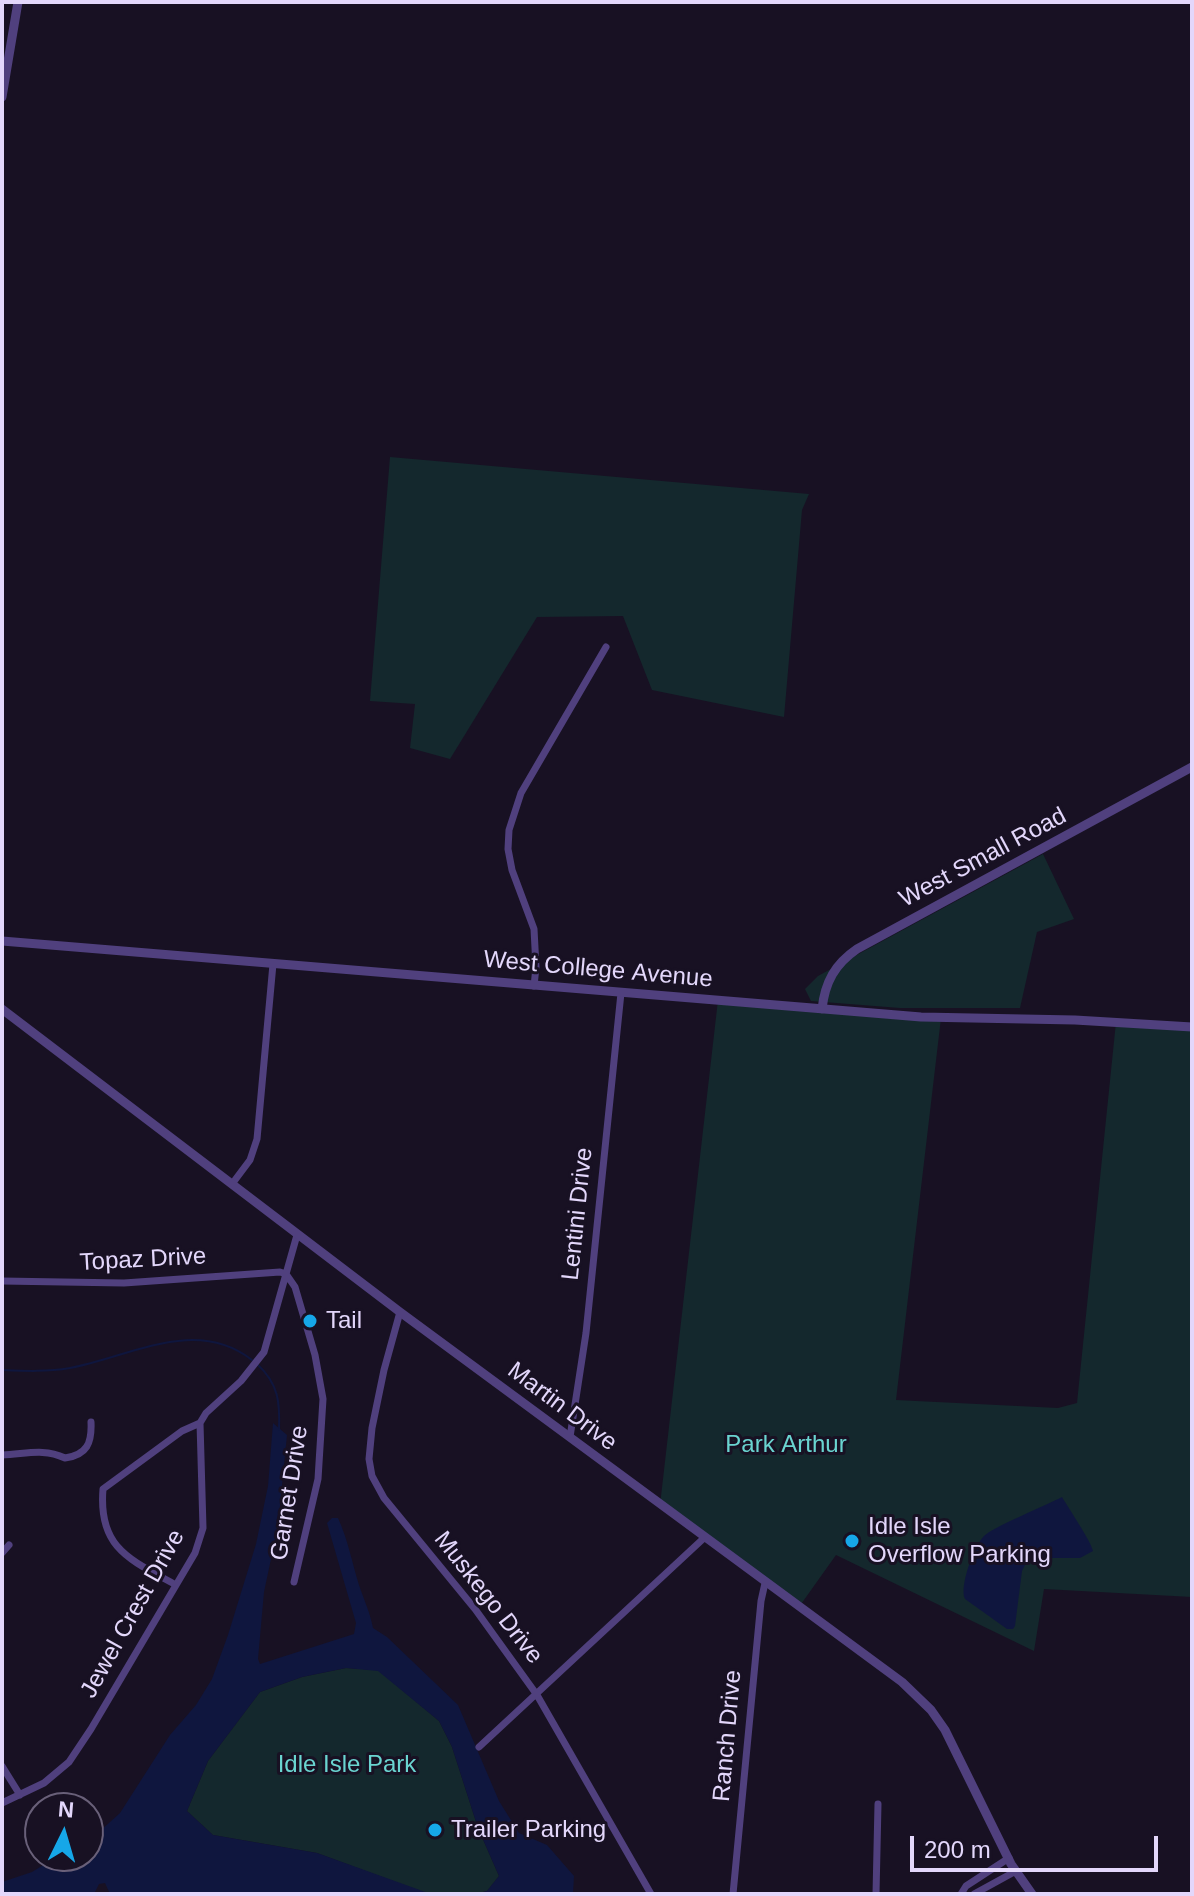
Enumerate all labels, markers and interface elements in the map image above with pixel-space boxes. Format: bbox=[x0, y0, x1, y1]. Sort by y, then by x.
street label: West Small Road bbox=[895, 802, 1071, 914]
street label: West College Avenue bbox=[482, 946, 714, 994]
street label: Lentini Drive bbox=[557, 1146, 599, 1282]
street label: Topaz Drive bbox=[79, 1242, 207, 1278]
place label: Tail bbox=[326, 1307, 362, 1335]
marker: Tail bbox=[301, 1312, 319, 1330]
street label: Martin Drive bbox=[502, 1357, 622, 1457]
street label: Garnet Drive bbox=[265, 1424, 315, 1562]
park label: Park Arthur bbox=[725, 1431, 847, 1459]
place label: Idle Isle Overflow Parking bbox=[868, 1513, 1051, 1569]
street label: Jewel Crest Drive bbox=[75, 1525, 191, 1703]
street label: Muskego Drive bbox=[427, 1526, 549, 1670]
marker: Idle Isle Overflow Parking bbox=[843, 1532, 861, 1550]
street label: Ranch Drive bbox=[708, 1669, 748, 1803]
park label: Idle Isle Park bbox=[278, 1751, 416, 1779]
north arrow bbox=[24, 1792, 104, 1872]
text: N bbox=[57, 1796, 75, 1823]
place label: Trailer Parking bbox=[451, 1816, 606, 1844]
scale bar bbox=[914, 1820, 1162, 1870]
marker: Trailer Parking bbox=[426, 1821, 444, 1839]
text: 200 m bbox=[924, 1836, 991, 1863]

